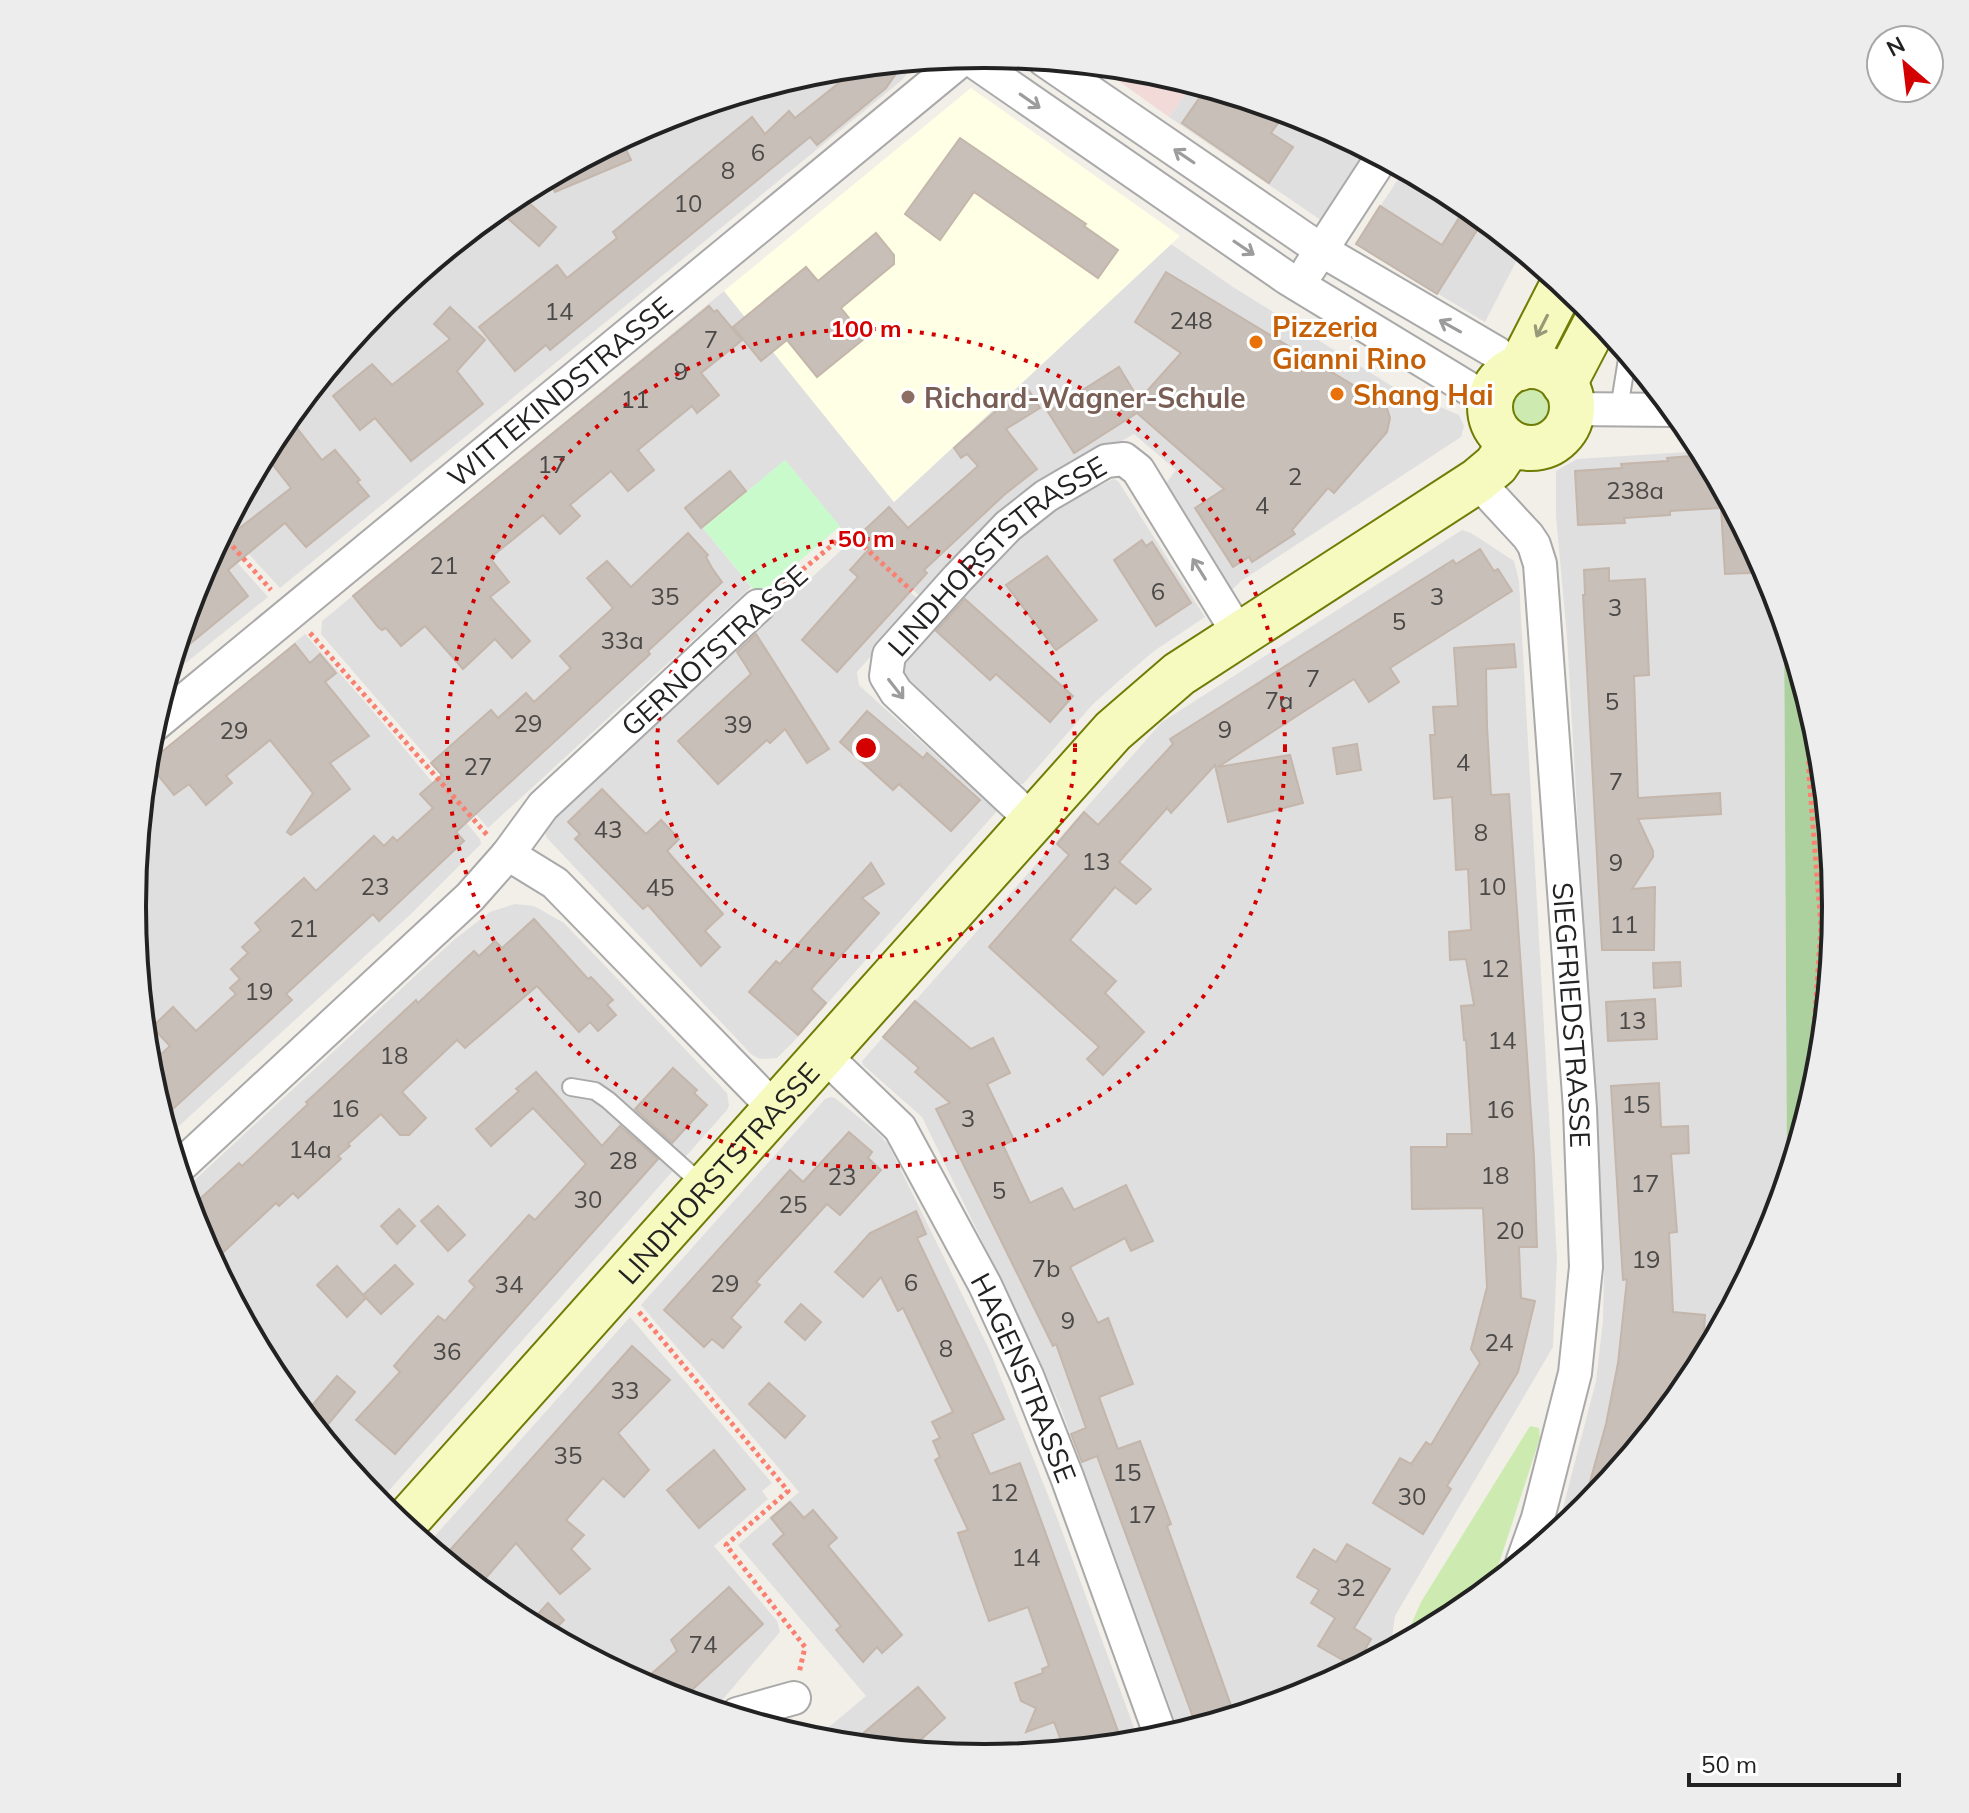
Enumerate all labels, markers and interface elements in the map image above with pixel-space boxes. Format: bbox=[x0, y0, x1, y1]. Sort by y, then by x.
north arrow bbox=[1865, 24, 1945, 104]
text: N bbox=[1882, 30, 1910, 63]
one-way arrow bbox=[1019, 93, 1041, 109]
house number: 6 bbox=[751, 137, 765, 167]
one-way arrow bbox=[1173, 148, 1195, 164]
house number: 8 bbox=[721, 155, 735, 185]
house number: 10 bbox=[674, 188, 702, 218]
one-way arrow bbox=[1232, 240, 1255, 256]
street label: WITTEKINDSTRASSE bbox=[440, 288, 679, 494]
house number: 14 bbox=[545, 296, 573, 326]
house number: 248 bbox=[1169, 305, 1213, 335]
place label: Pizzeria Gianni Rino bbox=[1272, 309, 1427, 376]
text: 100 m bbox=[830, 313, 902, 343]
one-way arrow bbox=[1534, 314, 1549, 338]
one-way arrow bbox=[1439, 318, 1462, 334]
house number: 7 bbox=[704, 324, 718, 354]
marker: Pizzeria Gianni Rino bbox=[1247, 333, 1265, 351]
house number: 9 bbox=[674, 356, 688, 386]
place label: Shang Hai bbox=[1353, 377, 1494, 412]
place label: Richard-Wagner-Schule bbox=[924, 380, 1246, 415]
house number: 11 bbox=[621, 384, 649, 414]
marker: Shang Hai bbox=[1328, 385, 1346, 403]
marker: Richard-Wagner-Schule bbox=[899, 388, 917, 406]
street label: LINDHORSTSTRASSE bbox=[879, 448, 1112, 663]
house number: 17 bbox=[538, 449, 566, 479]
house number: 2 bbox=[1288, 461, 1302, 491]
house number: 238a bbox=[1606, 475, 1664, 505]
house number: 4 bbox=[1255, 490, 1269, 520]
text: 50 m bbox=[838, 523, 894, 553]
house number: 21 bbox=[430, 550, 458, 580]
street label: GERNOTSTRASSE bbox=[614, 557, 814, 743]
one-way arrow bbox=[1191, 558, 1207, 581]
house number: 6 bbox=[1151, 576, 1165, 606]
house number: 35 bbox=[651, 581, 679, 611]
house number: 3 bbox=[1430, 581, 1444, 611]
house number: 3 bbox=[1608, 592, 1622, 622]
house number: 5 bbox=[1392, 606, 1406, 636]
house number: 33a bbox=[600, 625, 644, 655]
house number: 7 bbox=[1306, 663, 1320, 693]
one-way arrow bbox=[887, 678, 905, 699]
house number: 7a bbox=[1265, 685, 1293, 715]
house number: 5 bbox=[1605, 686, 1619, 716]
house number: 29 bbox=[514, 708, 542, 738]
house number: 39 bbox=[724, 709, 752, 739]
house number: 9 bbox=[1218, 714, 1232, 744]
house number: 29 bbox=[220, 715, 248, 745]
centre of rings bbox=[852, 734, 880, 762]
house number: 4 bbox=[1456, 747, 1470, 777]
house number: 27 bbox=[464, 751, 492, 781]
house number: 7 bbox=[1609, 766, 1623, 796]
house number: 43 bbox=[594, 814, 622, 844]
house number: 8 bbox=[1474, 817, 1488, 847]
house number: 13 bbox=[1082, 846, 1110, 876]
house number: 9 bbox=[1609, 847, 1623, 877]
house number: 23 bbox=[361, 871, 389, 901]
house number: 10 bbox=[1478, 871, 1506, 901]
house number: 45 bbox=[646, 872, 674, 902]
street label: SIEGFRIEDSTRASSE bbox=[1546, 881, 1599, 1149]
house number: 11 bbox=[1610, 909, 1638, 939]
house number: 21 bbox=[290, 913, 318, 943]
house number: 12 bbox=[1481, 953, 1509, 983]
house number: 19 bbox=[245, 976, 273, 1006]
house number: 13 bbox=[1618, 1005, 1646, 1035]
house number: 14 bbox=[1488, 1025, 1516, 1055]
house number: 18 bbox=[380, 1040, 408, 1070]
street label: LINDHORSTSTRASSE bbox=[610, 1055, 826, 1291]
house number: 15 bbox=[1622, 1089, 1650, 1119]
house number: 16 bbox=[331, 1093, 359, 1123]
house number: 16 bbox=[1486, 1094, 1514, 1124]
house number: 3 bbox=[961, 1103, 975, 1133]
house number: 14a bbox=[288, 1134, 332, 1164]
house number: 28 bbox=[609, 1145, 637, 1175]
house number: 18 bbox=[1481, 1160, 1509, 1190]
house number: 23 bbox=[828, 1161, 856, 1191]
house number: 17 bbox=[1631, 1168, 1659, 1198]
house number: 5 bbox=[992, 1175, 1006, 1205]
house number: 30 bbox=[574, 1184, 602, 1214]
house number: 25 bbox=[779, 1189, 807, 1219]
house number: 20 bbox=[1496, 1215, 1524, 1245]
house number: 19 bbox=[1632, 1244, 1660, 1274]
house number: 7b bbox=[1032, 1253, 1060, 1283]
house number: 6 bbox=[904, 1267, 918, 1297]
street label: HAGENSTRASSE bbox=[964, 1267, 1085, 1487]
house number: 29 bbox=[711, 1268, 739, 1298]
house number: 34 bbox=[495, 1269, 523, 1299]
house number: 9 bbox=[1061, 1305, 1075, 1335]
house number: 24 bbox=[1485, 1327, 1513, 1357]
house number: 8 bbox=[939, 1333, 953, 1363]
house number: 36 bbox=[433, 1336, 461, 1366]
house number: 33 bbox=[611, 1375, 639, 1405]
house number: 35 bbox=[554, 1440, 582, 1470]
house number: 15 bbox=[1113, 1457, 1141, 1487]
house number: 12 bbox=[990, 1477, 1018, 1507]
house number: 30 bbox=[1398, 1481, 1426, 1511]
house number: 17 bbox=[1128, 1499, 1156, 1529]
house number: 14 bbox=[1012, 1542, 1040, 1572]
house number: 32 bbox=[1337, 1572, 1365, 1602]
house number: 74 bbox=[689, 1629, 717, 1659]
scale bar bbox=[1689, 1737, 1899, 1787]
text: 50 m bbox=[1701, 1749, 1757, 1779]

